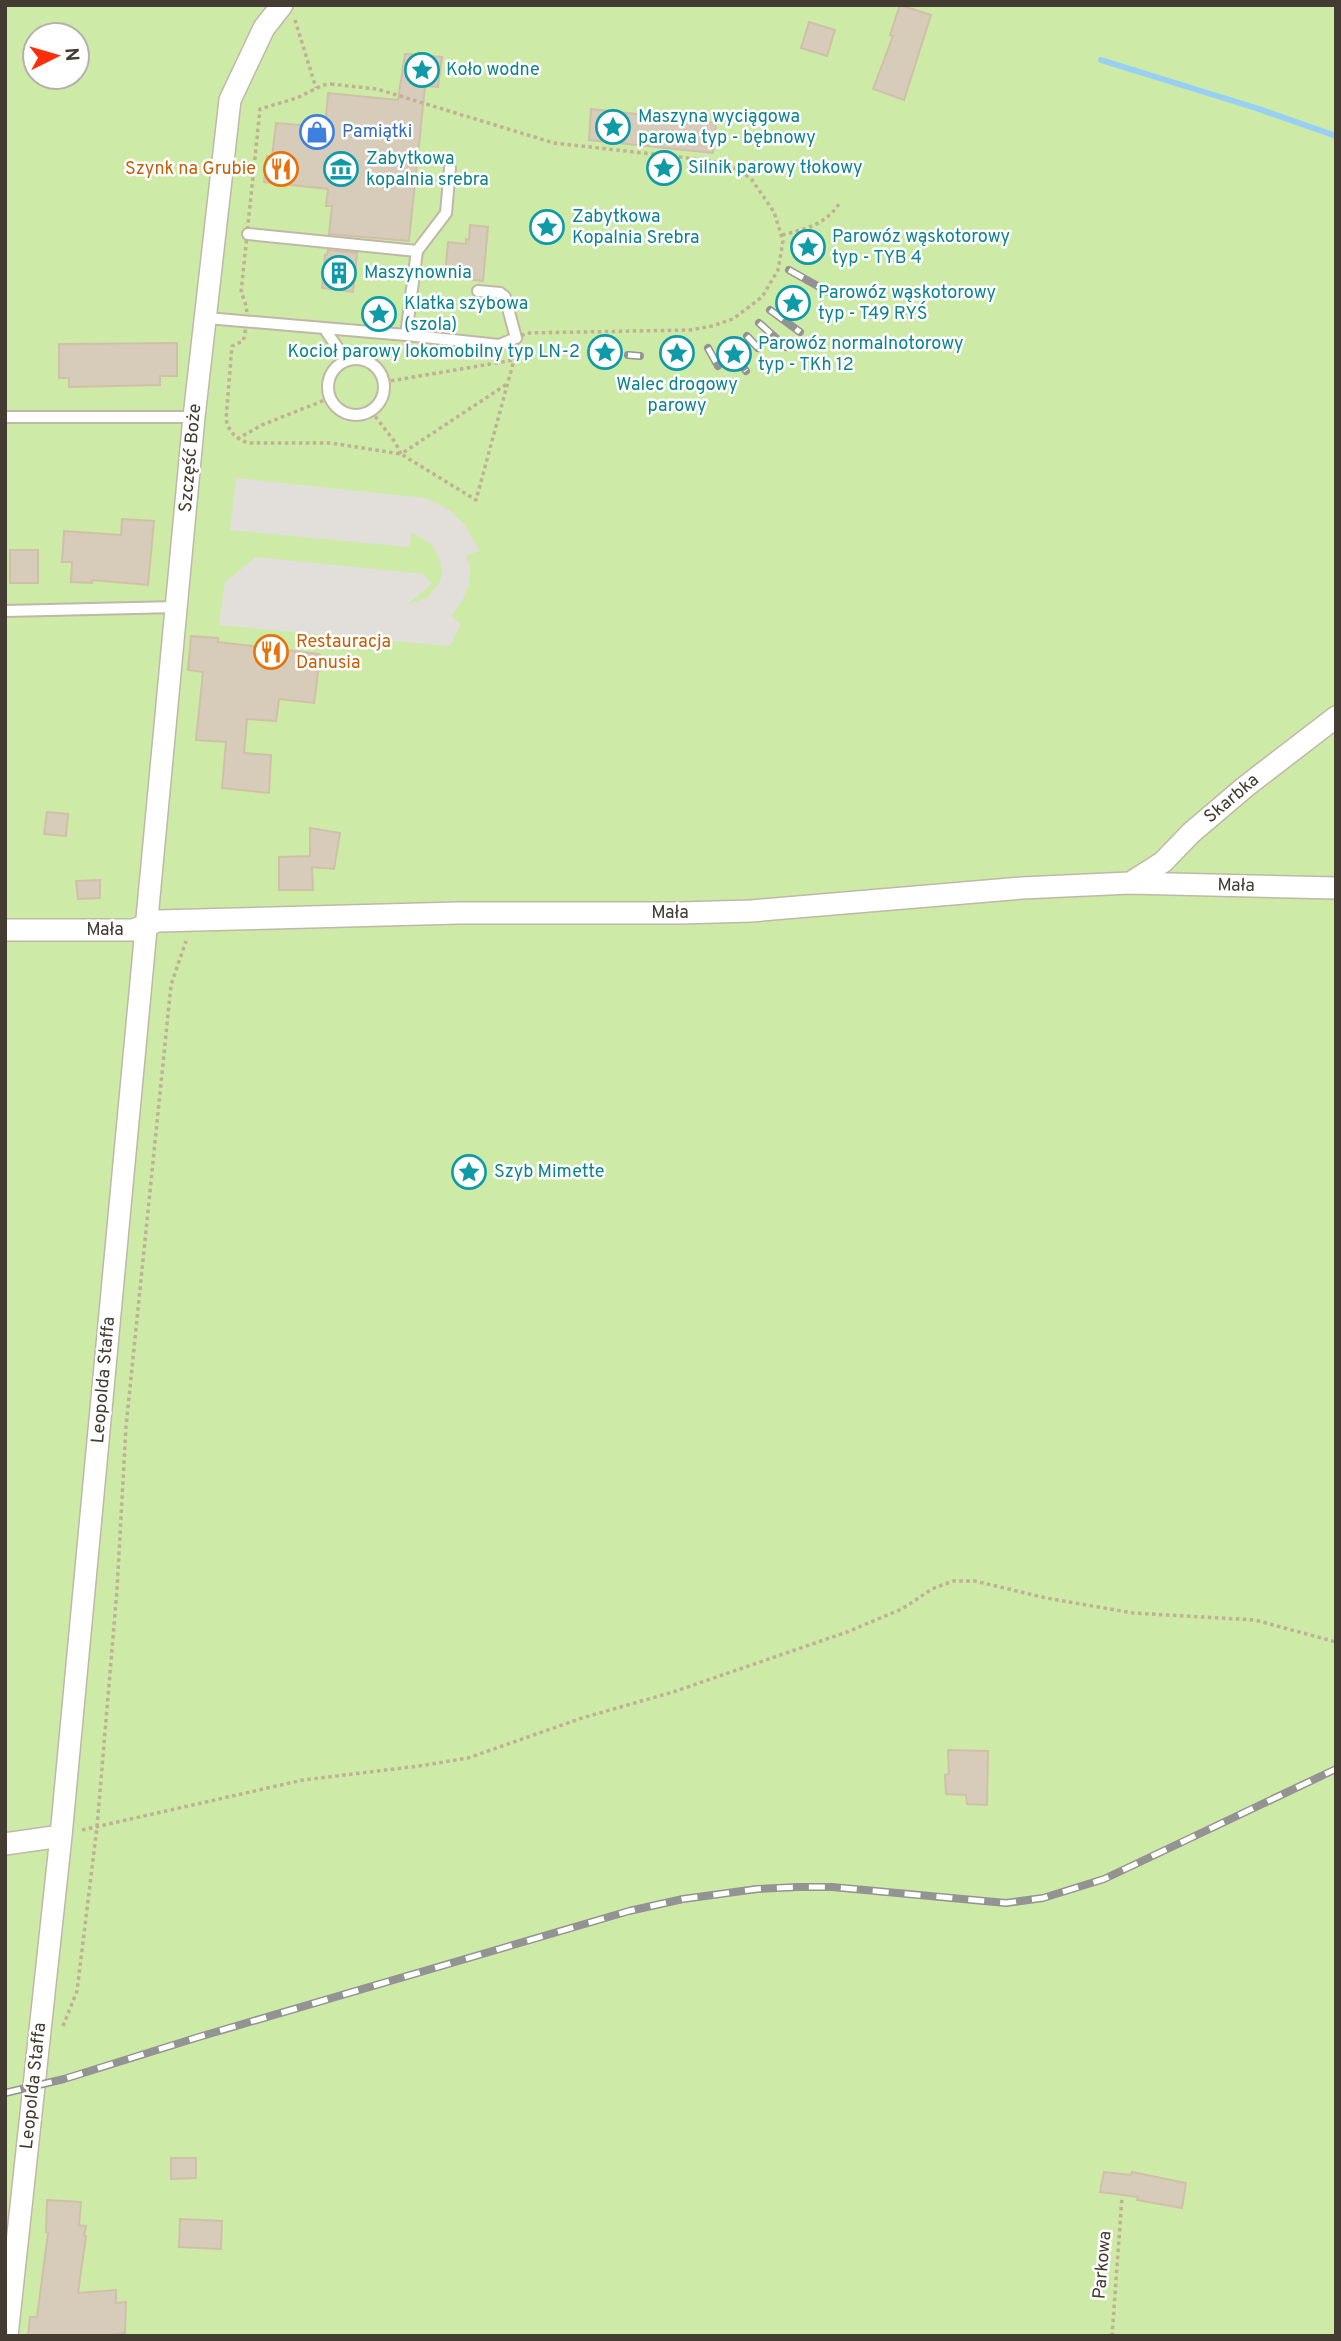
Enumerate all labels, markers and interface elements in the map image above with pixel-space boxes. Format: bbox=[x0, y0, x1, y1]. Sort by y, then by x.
north arrow bbox=[21, 21, 91, 91]
text: N bbox=[58, 47, 83, 63]
place icon: Koło wodne bbox=[403, 51, 441, 89]
place label: Koło wodne bbox=[446, 59, 540, 82]
place label: Maszyna wyciągowa parowa typ - bębnowy bbox=[638, 106, 816, 150]
place icon: Maszyna wyciągowa parowa typ - bębnowy bbox=[594, 108, 632, 146]
shop icon: Pamiątki bbox=[298, 113, 336, 151]
place label: Pamiątki bbox=[342, 121, 412, 144]
place label: Zabytkowa kopalnia srebra bbox=[366, 148, 489, 192]
place icon: Silnik parowy tłokowy bbox=[645, 149, 683, 187]
restaurant icon: Szynk na Grubie bbox=[262, 150, 300, 188]
museum icon: Zabytkowa kopalnia srebra bbox=[322, 150, 360, 188]
place label: Silnik parowy tłokowy bbox=[688, 157, 863, 180]
place label: Szynk na Grubie bbox=[125, 158, 256, 181]
place label: Zabytkowa Kopalnia Srebra bbox=[572, 206, 700, 250]
place icon: Zabytkowa Kopalnia Srebra bbox=[528, 208, 566, 246]
place label: Parowóz wąskotorowy typ - TYB 4 bbox=[832, 226, 1010, 270]
place icon: Parowóz wąskotorowy typ - TYB 4 bbox=[789, 228, 827, 266]
building icon: Maszynownia bbox=[320, 254, 358, 292]
place label: Maszynownia bbox=[364, 262, 472, 285]
place label: Parowóz wąskotorowy typ - T49 RYŚ bbox=[818, 282, 996, 326]
place icon: Parowóz wąskotorowy typ - T49 RYŚ bbox=[774, 284, 812, 322]
place label: Klatka szybowa (szola) bbox=[404, 293, 528, 337]
place icon: Klatka szybowa (szola) bbox=[360, 295, 398, 333]
place icon: Kocioł parowy lokomobilny typ LN-2 bbox=[586, 333, 624, 371]
place label: Parowóz normalnotorowy typ - TKh 12 bbox=[758, 333, 964, 377]
place icon: Walec drogowy parowy bbox=[658, 334, 696, 372]
place icon: Parowóz normalnotorowy typ - TKh 12 bbox=[715, 335, 753, 373]
place label: Kocioł parowy lokomobilny typ LN-2 bbox=[288, 341, 580, 364]
place label: Walec drogowy parowy bbox=[616, 374, 738, 418]
street label: Szczęść Boże bbox=[175, 403, 207, 513]
place label: Restauracja Danusia bbox=[296, 631, 391, 675]
restaurant icon: Restauracja Danusia bbox=[252, 633, 290, 671]
street label: Skarbka bbox=[1200, 769, 1264, 829]
street label: Mała bbox=[1217, 874, 1255, 898]
street label: Mała bbox=[651, 902, 689, 925]
street label: Mała bbox=[86, 919, 124, 942]
place icon: Szyb Mimette bbox=[450, 1153, 488, 1191]
place label: Szyb Mimette bbox=[494, 1161, 605, 1184]
street label: Leopolda Staffa bbox=[87, 1316, 121, 1444]
street label: Leopolda Staffa bbox=[16, 2021, 52, 2151]
street label: Parkowa bbox=[1089, 2230, 1117, 2300]

